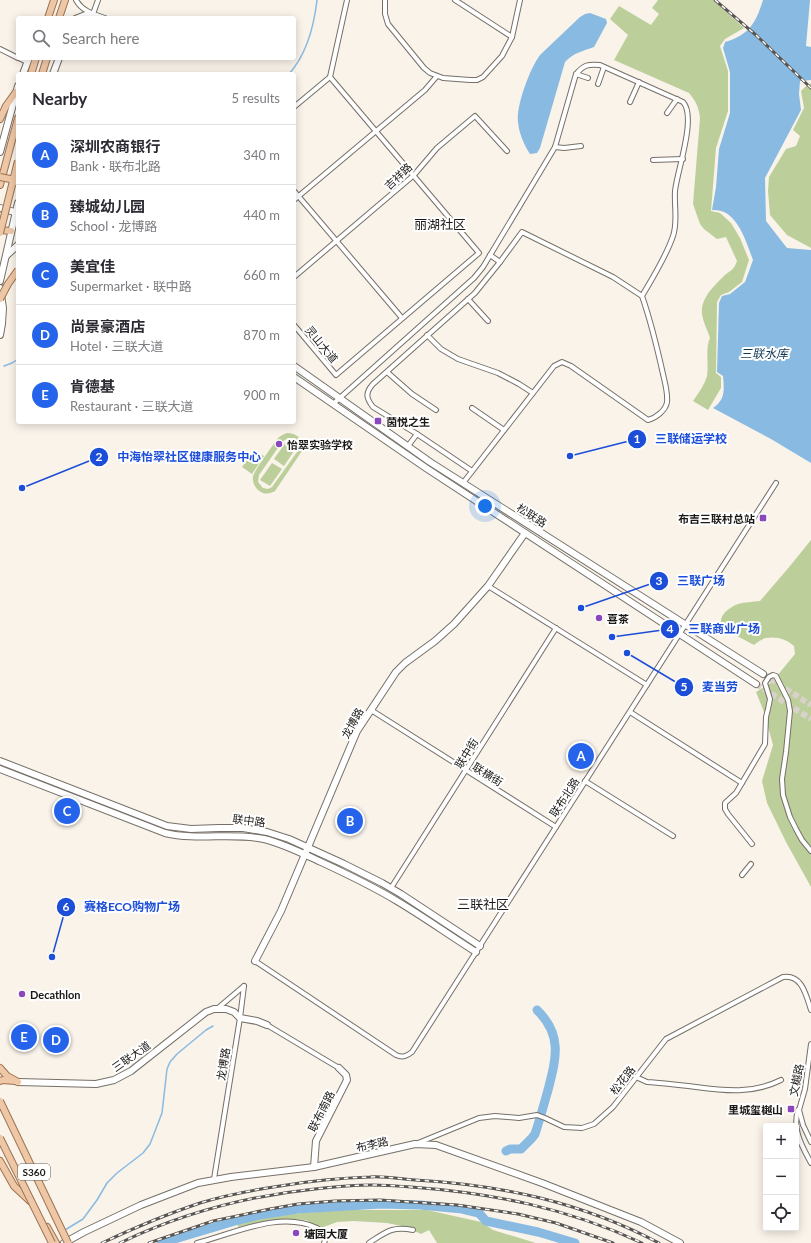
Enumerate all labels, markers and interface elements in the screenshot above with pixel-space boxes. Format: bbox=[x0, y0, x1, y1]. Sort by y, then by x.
search box bbox=[16, 16, 296, 60]
icon: search bbox=[30, 27, 52, 49]
text: Search here bbox=[62, 29, 139, 47]
text: Nearby bbox=[32, 88, 87, 109]
text: 5 results bbox=[232, 90, 280, 106]
text: 深圳农商银行 bbox=[70, 137, 160, 155]
text: A bbox=[40, 147, 50, 163]
text: 340 m bbox=[243, 147, 280, 163]
text: Bank · 联布北路 bbox=[70, 158, 161, 174]
street label: 吉祥路 bbox=[381, 160, 415, 192]
text: 臻城幼儿园 bbox=[70, 197, 145, 215]
text: B bbox=[41, 207, 49, 223]
text: 440 m bbox=[243, 207, 280, 223]
district label: 丽湖社区 bbox=[414, 216, 466, 232]
text: School · 龙博路 bbox=[70, 218, 157, 234]
text: 美宜佳 bbox=[70, 257, 115, 275]
text: C bbox=[41, 267, 49, 283]
text: 660 m bbox=[243, 267, 280, 283]
text: Supermarket · 联中路 bbox=[70, 278, 192, 294]
text: 尚景豪酒店 bbox=[70, 317, 145, 335]
street label: 灵山大道 bbox=[303, 323, 341, 365]
text: D bbox=[40, 327, 50, 343]
text: 870 m bbox=[243, 327, 280, 343]
text: Hotel · 三联大道 bbox=[70, 338, 164, 354]
water label: 三联水库 bbox=[740, 346, 790, 361]
text: 肯德基 bbox=[70, 377, 115, 395]
text: E bbox=[41, 387, 49, 403]
text: 900 m bbox=[243, 387, 280, 403]
text: Restaurant · 三联大道 bbox=[70, 398, 194, 414]
place label: 茵悦之生 bbox=[386, 415, 430, 428]
marker: 茵悦之生 bbox=[373, 416, 383, 426]
callout: 三联储运学校 bbox=[627, 427, 735, 451]
text: 1 bbox=[634, 431, 641, 446]
text: 三联储运学校 bbox=[655, 431, 727, 446]
place label: 怡翠实验学校 bbox=[287, 438, 353, 451]
marker: 怡翠实验学校 bbox=[274, 439, 284, 449]
callout: 中海怡翠社区健康服务中心 bbox=[89, 445, 269, 469]
text: 2 bbox=[96, 449, 103, 464]
text: 中海怡翠社区健康服务中心 bbox=[117, 449, 261, 464]
your location bbox=[475, 496, 495, 516]
street label: 松联路 bbox=[515, 501, 549, 529]
place label: 布吉三联村总站 bbox=[678, 512, 755, 525]
marker: 布吉三联村总站 bbox=[758, 513, 768, 523]
callout: 三联广场 bbox=[649, 569, 733, 593]
text: 3 bbox=[656, 573, 663, 588]
text: 三联广场 bbox=[677, 573, 725, 588]
place label: 喜茶 bbox=[607, 612, 629, 625]
marker: 喜茶 bbox=[594, 613, 604, 623]
callout: 三联商业广场 bbox=[660, 617, 768, 641]
text: 4 bbox=[667, 621, 674, 636]
text: 三联商业广场 bbox=[688, 621, 760, 636]
callout: 麦当劳 bbox=[674, 675, 746, 699]
text: 5 bbox=[681, 679, 688, 694]
text: 麦当劳 bbox=[702, 679, 738, 694]
street label: 龙博路 bbox=[338, 705, 366, 741]
street label: 联中街 bbox=[452, 736, 480, 770]
pin: A bbox=[568, 741, 594, 771]
street label: 联横街 bbox=[471, 760, 505, 788]
street label: 联布北路 bbox=[547, 775, 581, 819]
pin: C bbox=[54, 796, 80, 826]
pin: B bbox=[337, 806, 363, 836]
street label: 联中路 bbox=[232, 812, 266, 828]
callout: 赛格ECO购物广场 bbox=[56, 895, 188, 919]
district label: 三联社区 bbox=[457, 896, 509, 912]
text: 6 bbox=[63, 899, 70, 914]
text: 赛格ECO购物广场 bbox=[84, 899, 180, 914]
place label: Decathlon bbox=[30, 988, 81, 1001]
marker: Decathlon bbox=[17, 989, 27, 999]
pin: E bbox=[11, 1022, 37, 1052]
pin: D bbox=[43, 1025, 69, 1055]
street label: 三联大道 bbox=[109, 1038, 153, 1074]
street label: 龙博路 bbox=[214, 1047, 232, 1081]
street label: 松花路 bbox=[607, 1063, 637, 1097]
street label: 文樾路 bbox=[786, 1063, 806, 1097]
street label: 联布南路 bbox=[305, 1088, 337, 1134]
place label: 里城玺樾山 bbox=[728, 1103, 783, 1116]
marker: 里城玺樾山 bbox=[786, 1104, 796, 1114]
map controls bbox=[763, 1123, 799, 1231]
button: + bbox=[763, 1123, 799, 1159]
street label: 布李路 bbox=[354, 1134, 390, 1154]
button: − bbox=[763, 1159, 799, 1195]
road number: S360 bbox=[18, 1164, 50, 1180]
button: locate bbox=[763, 1195, 799, 1231]
place label: 塘园大厦 bbox=[304, 1227, 348, 1240]
marker: 塘园大厦 bbox=[291, 1228, 301, 1238]

